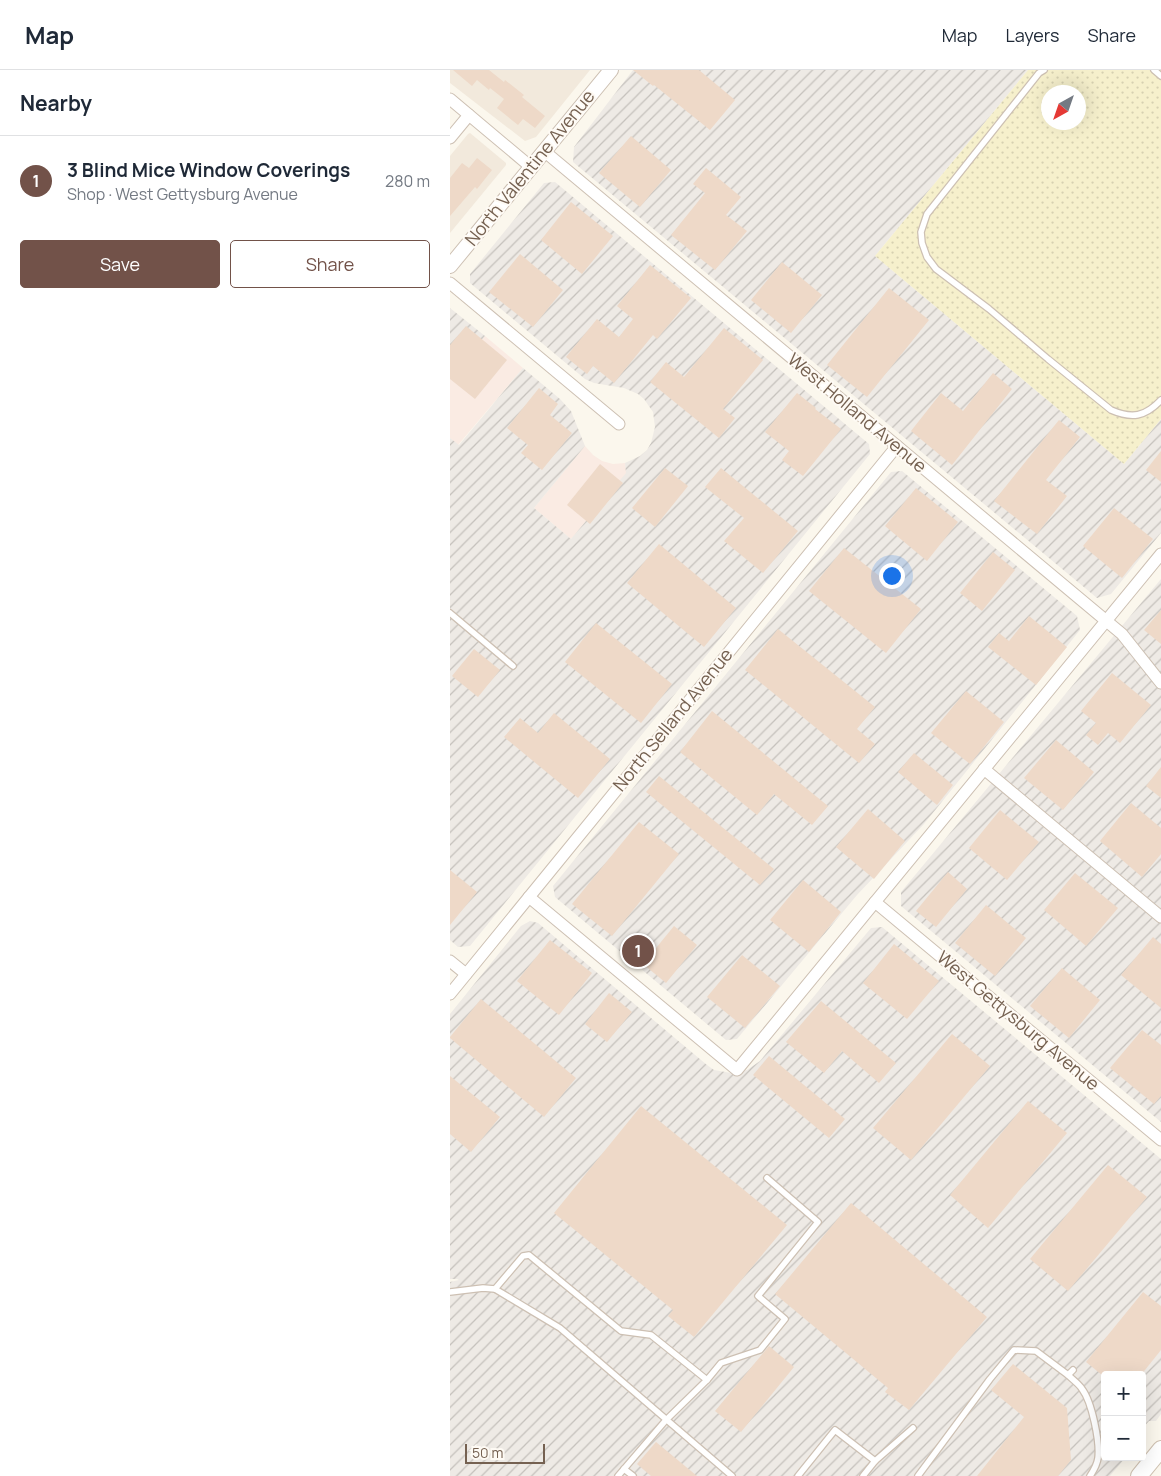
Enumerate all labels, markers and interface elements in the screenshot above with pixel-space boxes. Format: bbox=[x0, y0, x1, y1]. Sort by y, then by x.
text: Map bbox=[25, 18, 74, 51]
text: Map bbox=[942, 23, 977, 47]
text: Layers bbox=[1005, 23, 1059, 47]
text: Share bbox=[1087, 23, 1136, 47]
street label: North Valentine Avenue bbox=[459, 84, 600, 250]
north arrow bbox=[1041, 85, 1086, 130]
text: Nearby bbox=[20, 89, 92, 117]
text: 3 Blind Mice Window Coverings bbox=[67, 157, 350, 183]
text: 1 bbox=[32, 170, 40, 192]
text: 280 m bbox=[385, 170, 430, 192]
text: Shop · West Gettysburg Avenue bbox=[67, 183, 298, 205]
button: Save bbox=[20, 240, 220, 288]
button: Share bbox=[230, 240, 430, 288]
street label: West Holland Avenue bbox=[783, 347, 932, 477]
your location bbox=[879, 563, 905, 589]
street label: North Selland Avenue bbox=[607, 643, 737, 796]
pin: 1 bbox=[622, 932, 654, 970]
street label: West Gettysburg Avenue bbox=[932, 945, 1105, 1095]
map controls bbox=[1101, 1371, 1146, 1461]
button: + bbox=[1101, 1371, 1146, 1416]
button: − bbox=[1101, 1416, 1146, 1461]
scale bar bbox=[465, 1441, 545, 1464]
text: 50 m bbox=[472, 1443, 503, 1462]

